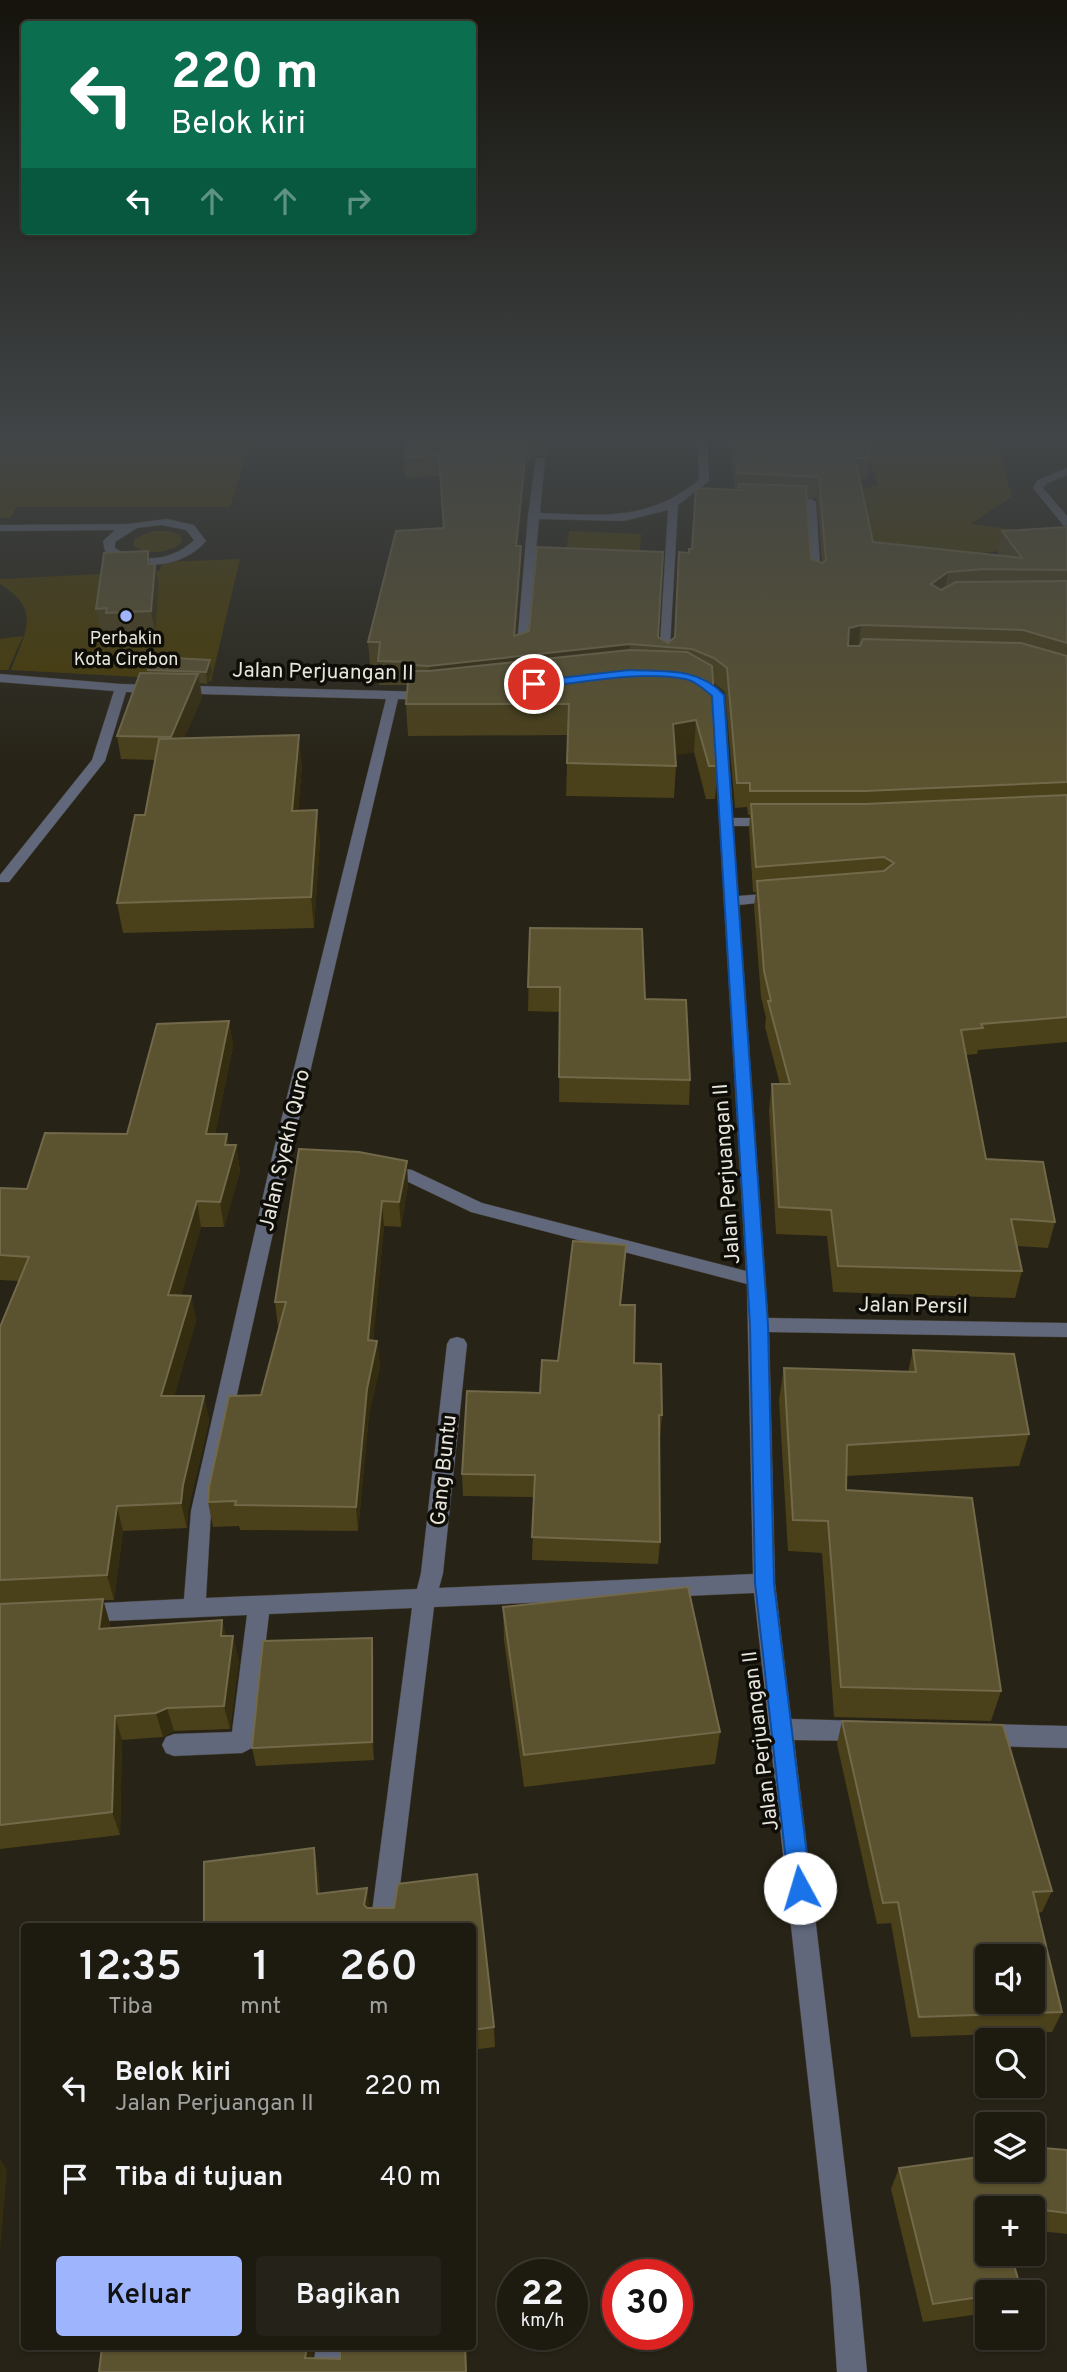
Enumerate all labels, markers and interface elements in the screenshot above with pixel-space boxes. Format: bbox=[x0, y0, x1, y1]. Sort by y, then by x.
text: 220 m bbox=[171, 44, 318, 106]
icon: left bbox=[56, 49, 147, 140]
text: Belok kiri bbox=[171, 105, 306, 145]
icon: left bbox=[120, 182, 158, 220]
icon: ahead bbox=[193, 182, 231, 220]
icon: ahead bbox=[266, 182, 304, 220]
icon: right bbox=[339, 182, 377, 220]
marker: Perbakin Kota Cirebon bbox=[118, 608, 134, 624]
place label: Perbakin Kota Cirebon bbox=[74, 628, 178, 672]
pin bbox=[504, 654, 564, 714]
street label: Jalan Perjuangan II bbox=[232, 657, 414, 688]
icon: arrive bbox=[515, 665, 553, 703]
street label: Jalan Syekh Quro bbox=[254, 1067, 317, 1234]
street label: Jalan Perjuangan II bbox=[708, 1082, 747, 1265]
street label: Jalan Persil bbox=[858, 1292, 968, 1321]
street label: Gang Buntu bbox=[425, 1413, 464, 1527]
street label: Jalan Perjuangan II bbox=[737, 1649, 786, 1833]
position arrow bbox=[763, 1851, 837, 1925]
text: 12:35 bbox=[79, 1942, 182, 1995]
text: 1 bbox=[252, 1942, 269, 1995]
text: 260 bbox=[339, 1942, 418, 1995]
map controls bbox=[975, 1944, 1045, 2350]
button: sound bbox=[975, 1944, 1045, 2014]
text: Tiba bbox=[108, 1993, 153, 2022]
text: mnt bbox=[240, 1993, 281, 2022]
text: m bbox=[369, 1993, 388, 2022]
button: search bbox=[975, 2028, 1045, 2098]
text: Belok kiri bbox=[115, 2057, 231, 2090]
icon: left bbox=[56, 2069, 94, 2107]
text: 220 m bbox=[364, 2071, 441, 2104]
text: Jalan Perjuangan II bbox=[115, 2090, 314, 2119]
button: layers bbox=[975, 2112, 1045, 2182]
icon: arrive bbox=[56, 2160, 94, 2198]
text: Tiba di tujuan bbox=[115, 2162, 283, 2195]
text: 40 m bbox=[380, 2162, 441, 2195]
button: + bbox=[975, 2196, 1045, 2266]
button: Keluar bbox=[56, 2256, 242, 2336]
button: Bagikan bbox=[256, 2256, 441, 2336]
speed limit sign: 30 bbox=[602, 2259, 693, 2350]
text: 22 bbox=[521, 2273, 564, 2317]
button: − bbox=[975, 2280, 1045, 2350]
text: km/h bbox=[521, 2310, 564, 2333]

